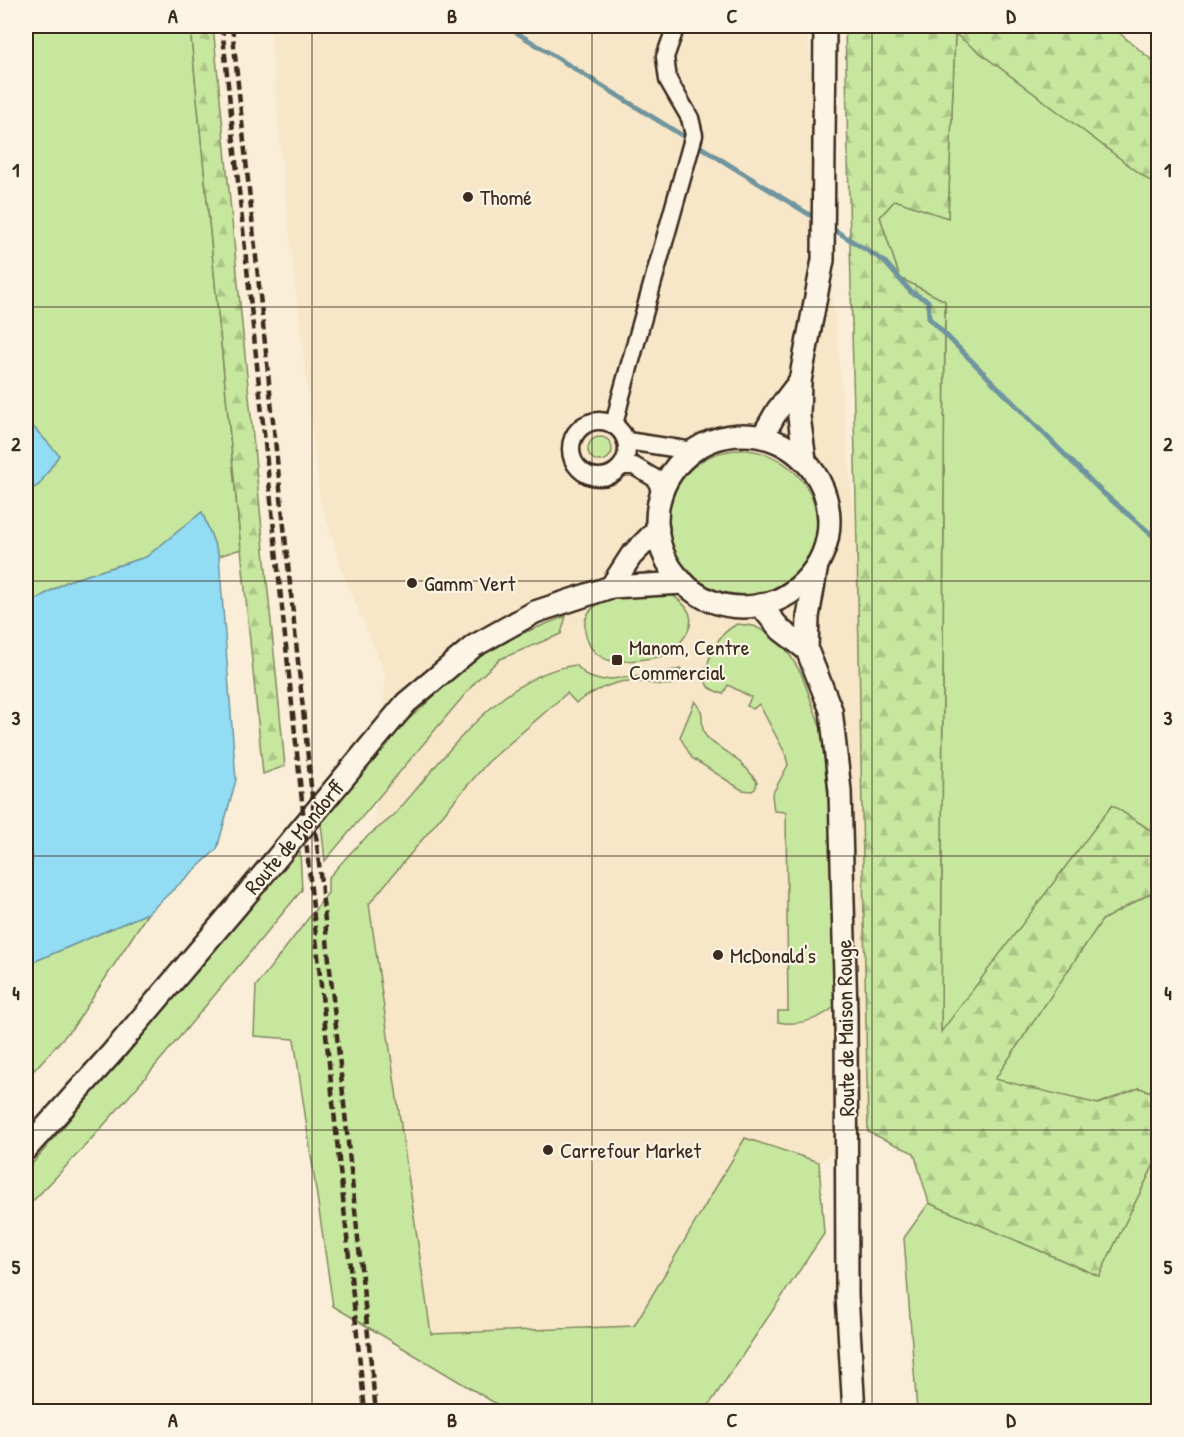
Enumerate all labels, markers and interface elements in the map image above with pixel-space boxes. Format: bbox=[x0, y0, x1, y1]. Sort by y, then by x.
text: A bbox=[168, 2, 178, 29]
text: B bbox=[447, 2, 457, 29]
text: C bbox=[727, 2, 738, 29]
text: D bbox=[1006, 2, 1016, 29]
text: 1 bbox=[12, 156, 20, 183]
text: 1 bbox=[1164, 156, 1172, 183]
place label: Thomé bbox=[480, 182, 532, 212]
marker: Thomé bbox=[461, 190, 475, 204]
text: 2 bbox=[11, 430, 21, 457]
text: 2 bbox=[1163, 430, 1173, 457]
place label: Gamm Vert bbox=[424, 568, 516, 598]
marker: Gamm Vert bbox=[405, 576, 419, 590]
place label: Manom, Centre Commercial bbox=[629, 632, 750, 687]
marker: Manom, Centre Commercial bbox=[610, 653, 624, 667]
text: 3 bbox=[12, 704, 21, 731]
text: 3 bbox=[1164, 704, 1173, 731]
street label: Route de Mondorff bbox=[237, 773, 351, 901]
street label: Route de Maison Rouge bbox=[828, 939, 862, 1117]
place label: McDonald's bbox=[730, 940, 816, 970]
marker: McDonald's bbox=[711, 948, 725, 962]
text: 4 bbox=[12, 979, 20, 1006]
text: 4 bbox=[1164, 979, 1172, 1006]
place label: Carrefour Market bbox=[560, 1135, 702, 1165]
marker: Carrefour Market bbox=[541, 1143, 555, 1157]
text: 5 bbox=[12, 1253, 21, 1280]
text: 5 bbox=[1164, 1253, 1173, 1280]
text: A bbox=[168, 1406, 178, 1433]
text: B bbox=[447, 1406, 457, 1433]
text: C bbox=[727, 1406, 738, 1433]
text: D bbox=[1006, 1406, 1016, 1433]

